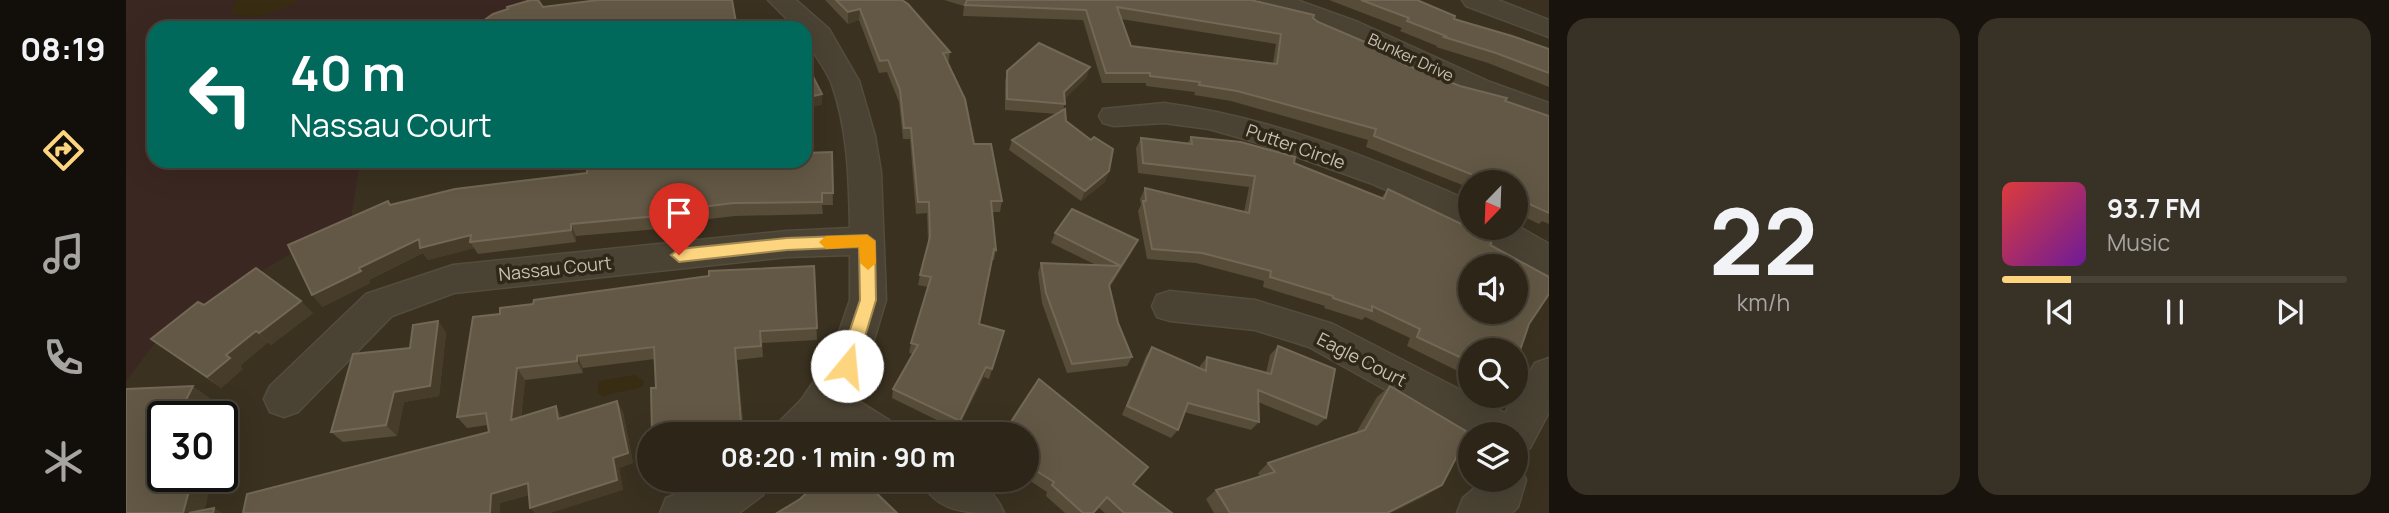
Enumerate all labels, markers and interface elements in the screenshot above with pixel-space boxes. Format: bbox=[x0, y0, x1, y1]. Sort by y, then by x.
text: 08:19 bbox=[20, 27, 106, 71]
street label: Bunker Drive bbox=[1365, 28, 1457, 86]
text: 40 m bbox=[290, 39, 406, 106]
icon: left bbox=[175, 49, 266, 140]
text: Nassau Court bbox=[290, 103, 492, 147]
street label: Putter Circle bbox=[1243, 118, 1349, 174]
icon: directions bbox=[39, 126, 88, 175]
north arrow bbox=[1458, 170, 1528, 240]
map controls bbox=[1458, 170, 1528, 492]
text: 22 bbox=[1709, 178, 1818, 302]
pin bbox=[649, 183, 709, 255]
text: 93.7 FM bbox=[2107, 190, 2201, 226]
icon: arrive bbox=[660, 194, 698, 232]
text: Music bbox=[2107, 226, 2170, 258]
icon: music bbox=[39, 229, 88, 278]
street label: Nassau Court bbox=[497, 250, 613, 286]
button: sound bbox=[1458, 254, 1528, 324]
text: km/h bbox=[1737, 286, 1790, 318]
icon: previous bbox=[2041, 293, 2079, 331]
icon: pause bbox=[2156, 293, 2194, 331]
icon: next bbox=[2271, 293, 2309, 331]
street label: Eagle Court bbox=[1313, 326, 1411, 392]
position arrow bbox=[810, 329, 884, 403]
icon: phone bbox=[39, 333, 88, 382]
button: search bbox=[1458, 338, 1528, 408]
speed limit sign: 30 bbox=[147, 401, 238, 492]
button: layers bbox=[1458, 422, 1528, 492]
icon: climate bbox=[39, 437, 88, 486]
text: 08:20 · 1 min · 90 m bbox=[721, 439, 955, 475]

